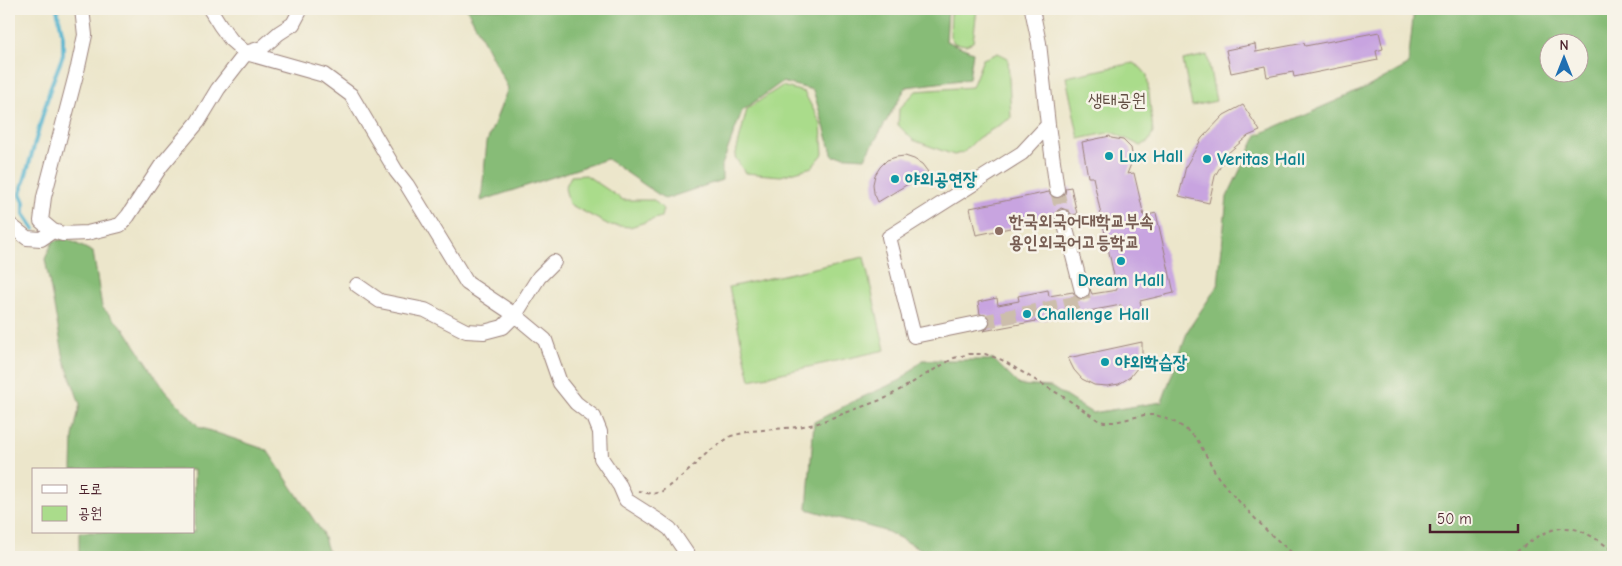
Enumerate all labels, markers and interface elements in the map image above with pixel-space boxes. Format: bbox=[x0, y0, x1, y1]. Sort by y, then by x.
north arrow bbox=[1540, 32, 1590, 82]
text: N bbox=[1559, 37, 1569, 54]
park label: 생태공원 bbox=[1088, 90, 1146, 111]
place label: Lux Hall bbox=[1119, 146, 1183, 167]
place label: Veritas Hall bbox=[1217, 149, 1305, 170]
marker: Lux Hall bbox=[1103, 150, 1115, 162]
marker: Veritas Hall bbox=[1201, 153, 1213, 165]
place label: 야외공연장 bbox=[905, 169, 978, 190]
marker: 야외공연장 bbox=[889, 173, 901, 185]
place label: 한국외국어대학교부속 용인외국어고등학교 bbox=[1008, 211, 1154, 253]
marker: 한국외국어대학교부속 용인외국어고등학교 bbox=[993, 225, 1005, 237]
marker: Dream Hall bbox=[1115, 255, 1127, 267]
place label: Dream Hall bbox=[1077, 270, 1165, 291]
place label: Challenge Hall bbox=[1037, 304, 1149, 325]
marker: Challenge Hall bbox=[1021, 308, 1033, 320]
place label: 야외학습장 bbox=[1115, 352, 1188, 373]
marker: 야외학습장 bbox=[1099, 356, 1111, 368]
legend bbox=[32, 468, 195, 534]
text: 도로 bbox=[78, 480, 102, 498]
scale bar bbox=[1430, 501, 1517, 533]
text: 공원 bbox=[78, 504, 102, 522]
text: 50 m bbox=[1437, 510, 1472, 528]

